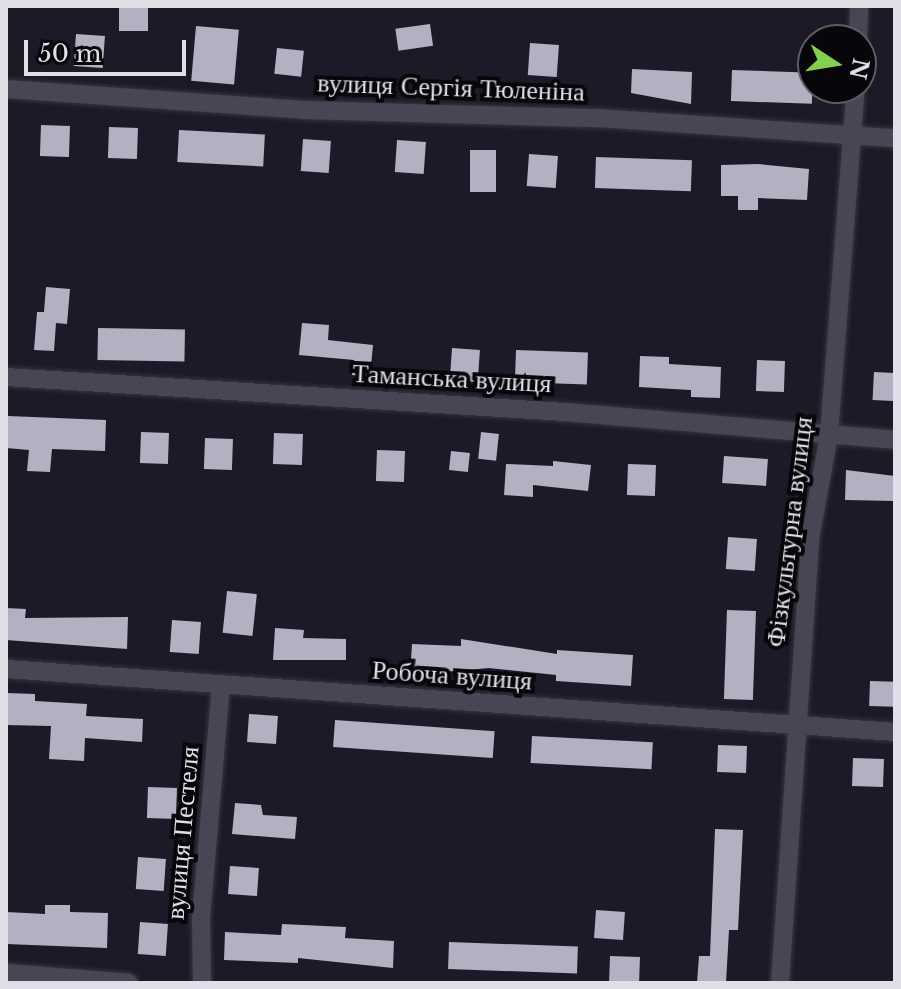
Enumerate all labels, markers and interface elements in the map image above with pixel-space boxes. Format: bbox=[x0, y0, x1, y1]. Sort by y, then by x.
scale bar bbox=[28, 24, 190, 74]
north arrow bbox=[797, 24, 877, 104]
text: 50 m bbox=[38, 39, 101, 68]
text: N bbox=[844, 56, 874, 82]
street label: вулиця Сергія Тюленіна bbox=[317, 68, 585, 108]
street label: Таманська вулиця bbox=[352, 358, 552, 400]
street label: Фізкультурна вулиця bbox=[760, 415, 820, 649]
street label: Робоча вулиця bbox=[371, 655, 533, 697]
street label: вулиця Пестеля bbox=[160, 745, 206, 921]

